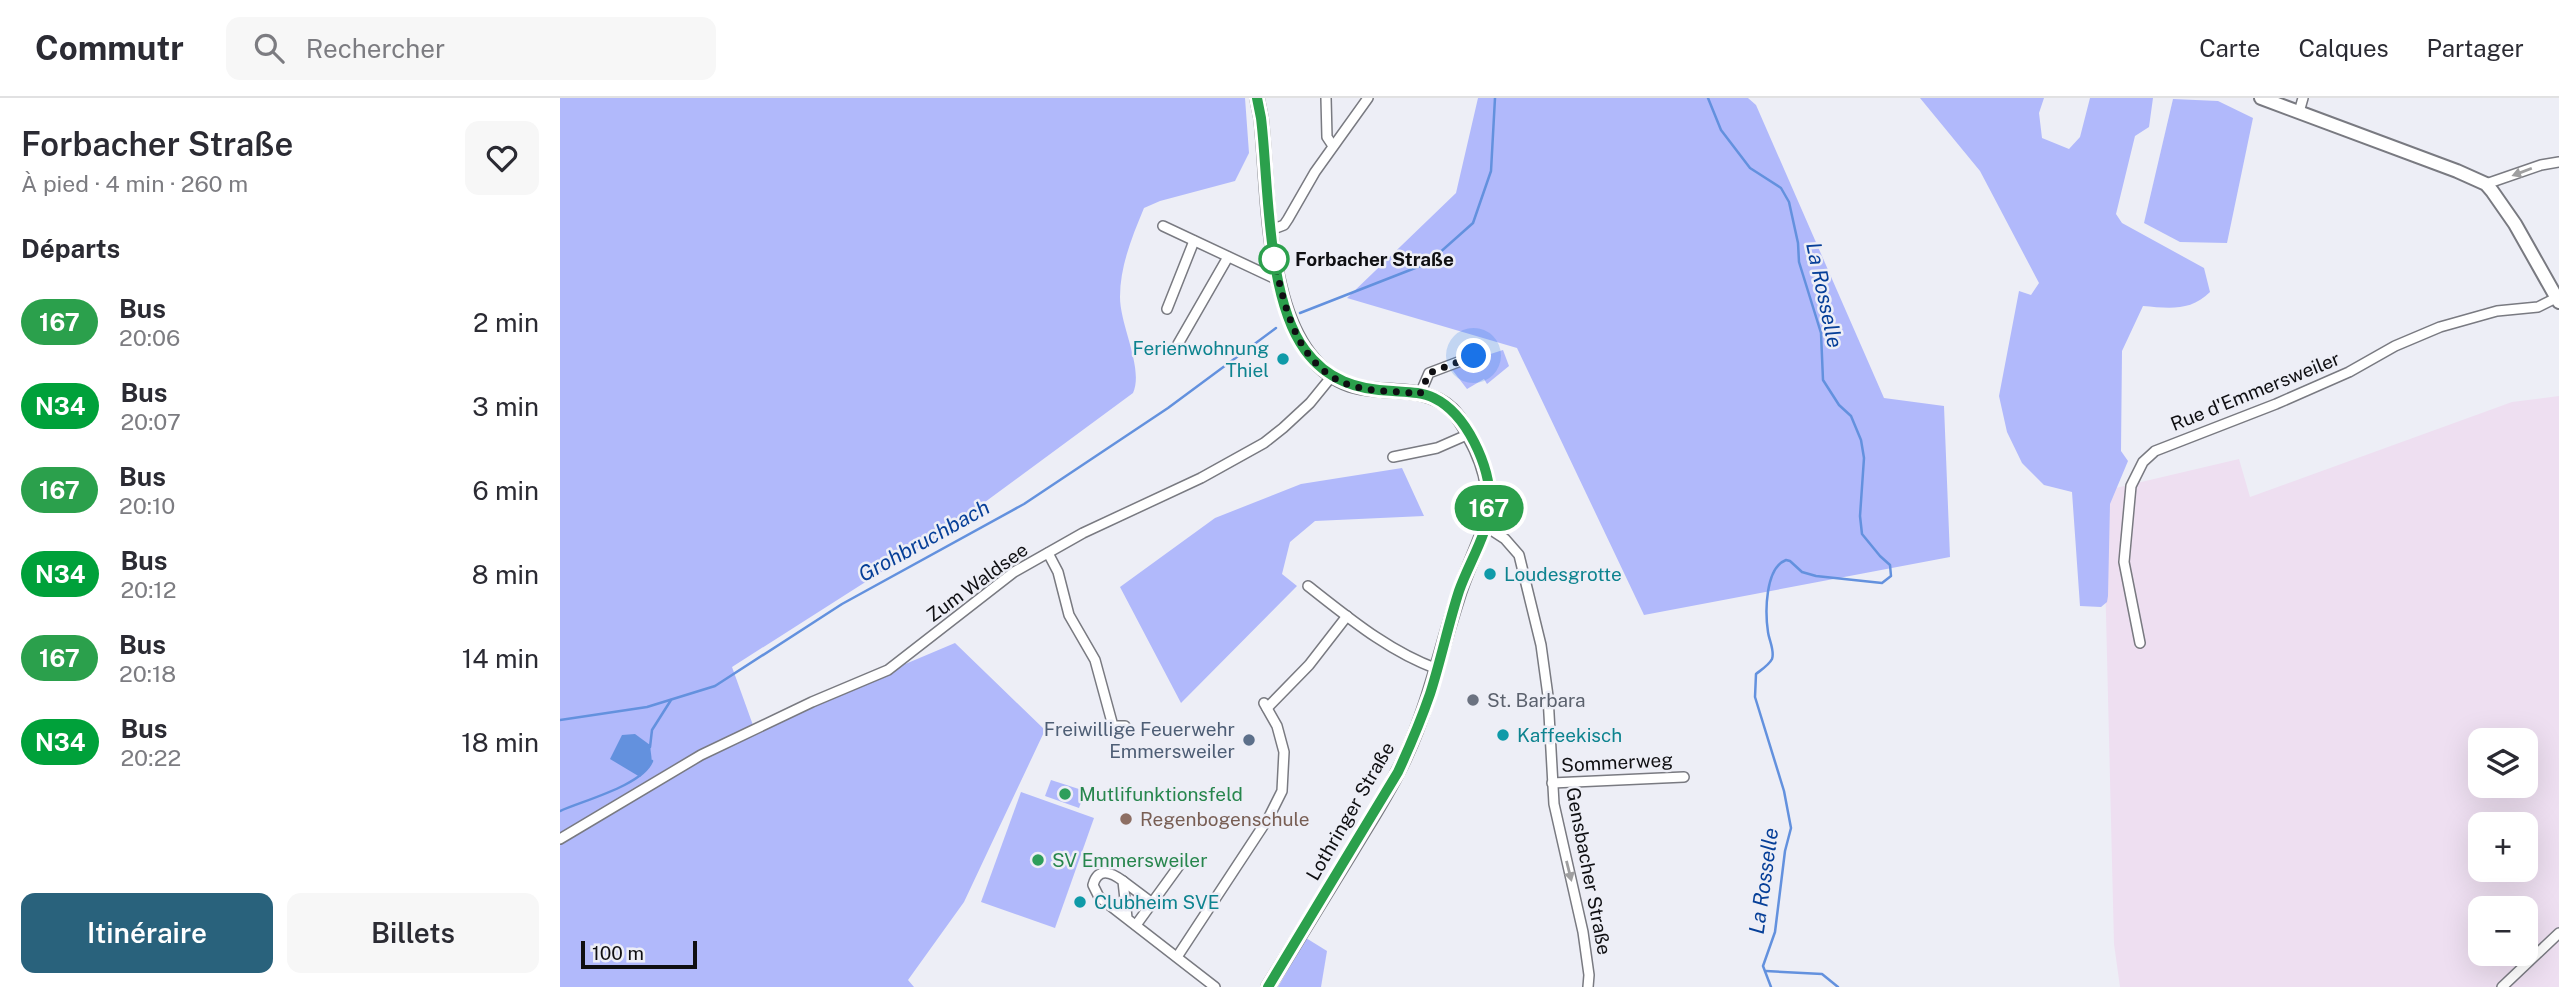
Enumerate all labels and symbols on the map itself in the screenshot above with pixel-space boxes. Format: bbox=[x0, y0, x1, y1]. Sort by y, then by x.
one-way arrow bbox=[2511, 167, 2532, 178]
water label: La Rosselle bbox=[1801, 240, 1848, 350]
marker: Forbacher Straße bbox=[1259, 244, 1289, 274]
place label: Forbacher Straße bbox=[1295, 248, 1454, 270]
place label: Ferienwohnung Thiel bbox=[1132, 337, 1269, 381]
your location bbox=[1456, 338, 1491, 373]
street label: Rue d'Emmersweiler bbox=[2167, 347, 2343, 435]
marker: Ferienwohnung Thiel bbox=[1275, 351, 1291, 367]
line badge: 167 bbox=[1449, 485, 1529, 531]
water label: Grohbruchbach bbox=[854, 494, 994, 587]
street label: Zum Waldsee bbox=[922, 538, 1032, 626]
place label: Loudesgrotte bbox=[1504, 563, 1622, 585]
marker: Loudesgrotte bbox=[1482, 566, 1498, 582]
place label: St. Barbara bbox=[1487, 689, 1586, 711]
marker: St. Barbara bbox=[1465, 692, 1481, 708]
place label: Freiwillige Feuerwehr Emmersweiler bbox=[1044, 718, 1235, 762]
place label: Kaffeekisch bbox=[1517, 724, 1622, 746]
marker: Kaffeekisch bbox=[1495, 727, 1511, 743]
marker: Freiwillige Feuerwehr Emmersweiler bbox=[1241, 732, 1257, 748]
street label: Lothringer Straße bbox=[1301, 738, 1399, 884]
street label: Sommerweg bbox=[1561, 748, 1674, 776]
place label: Mutlifunktionsfeld bbox=[1079, 783, 1243, 805]
street label: Gensbacher Straße bbox=[1562, 785, 1616, 957]
marker: Mutlifunktionsfeld bbox=[1057, 786, 1073, 802]
place label: Regenbogenschule bbox=[1140, 808, 1310, 830]
marker: Regenbogenschule bbox=[1118, 811, 1134, 827]
water label: La Rosselle bbox=[1744, 826, 1783, 936]
place label: SV Emmersweiler bbox=[1052, 849, 1208, 871]
marker: SV Emmersweiler bbox=[1030, 852, 1046, 868]
one-way arrow bbox=[1564, 860, 1575, 882]
place label: Clubheim SVE bbox=[1094, 891, 1220, 913]
marker: Clubheim SVE bbox=[1072, 894, 1088, 910]
scale bar bbox=[581, 938, 696, 970]

